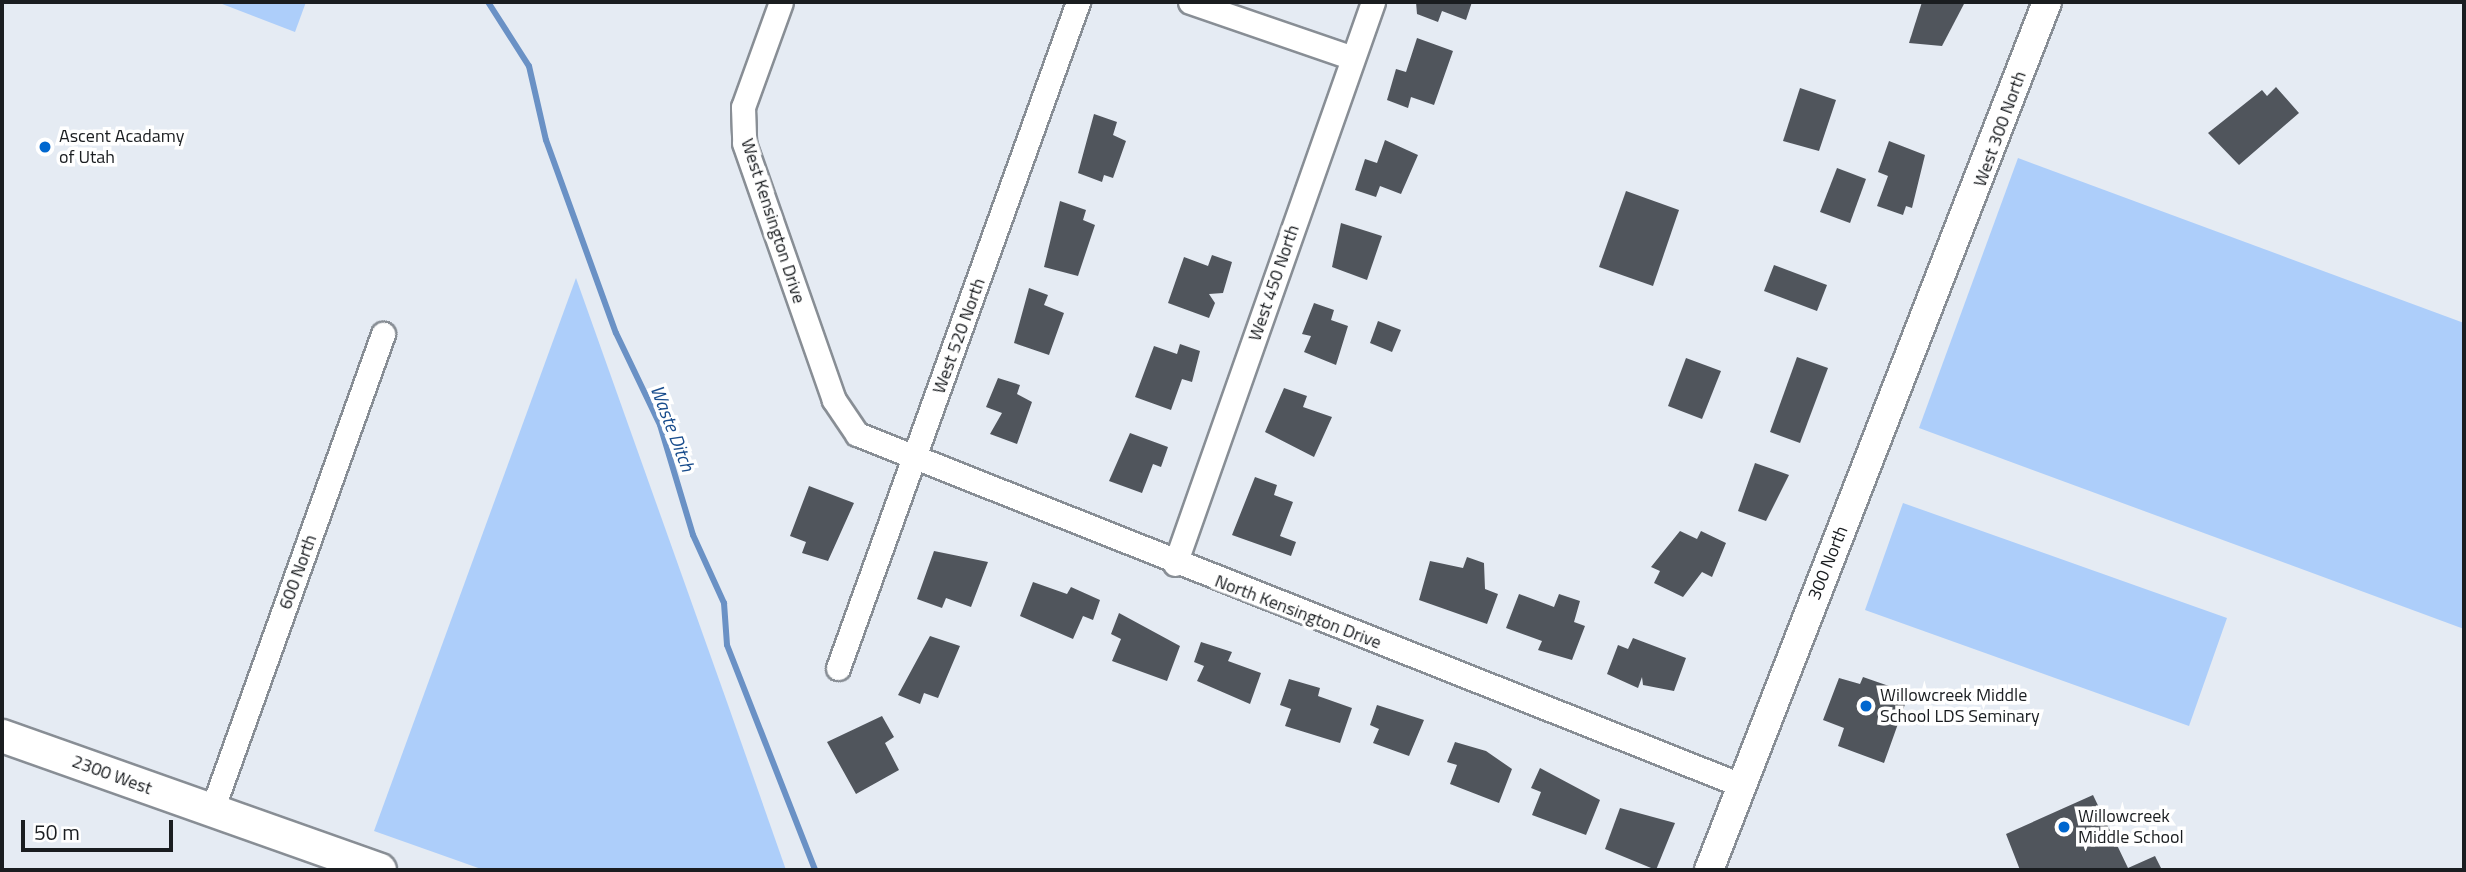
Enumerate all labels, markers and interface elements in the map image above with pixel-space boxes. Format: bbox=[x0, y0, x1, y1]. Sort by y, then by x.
street label: West 300 North bbox=[1969, 68, 2031, 190]
place label: Ascent Acadamy of Utah bbox=[59, 126, 184, 168]
street label: West Kensington Drive bbox=[736, 136, 810, 306]
marker: Ascent Acadamy of Utah bbox=[37, 139, 53, 155]
street label: West 450 North bbox=[1244, 222, 1304, 344]
street label: West 520 North bbox=[928, 275, 990, 397]
water label: Waste Ditch bbox=[646, 382, 700, 474]
street label: 300 North bbox=[1803, 523, 1853, 603]
street label: 600 North bbox=[275, 532, 321, 612]
street label: North Kensington Drive bbox=[1212, 570, 1384, 654]
place label: Willowcreek Middle School LDS Seminary bbox=[1880, 685, 2040, 728]
marker: Willowcreek Middle School LDS Seminary bbox=[1858, 698, 1874, 714]
street label: 2300 West bbox=[69, 751, 155, 799]
scale bar bbox=[24, 806, 177, 850]
place label: Willowcreek Middle School bbox=[2078, 806, 2184, 848]
text: 50 m bbox=[34, 816, 80, 848]
marker: Willowcreek Middle School bbox=[2056, 819, 2072, 835]

